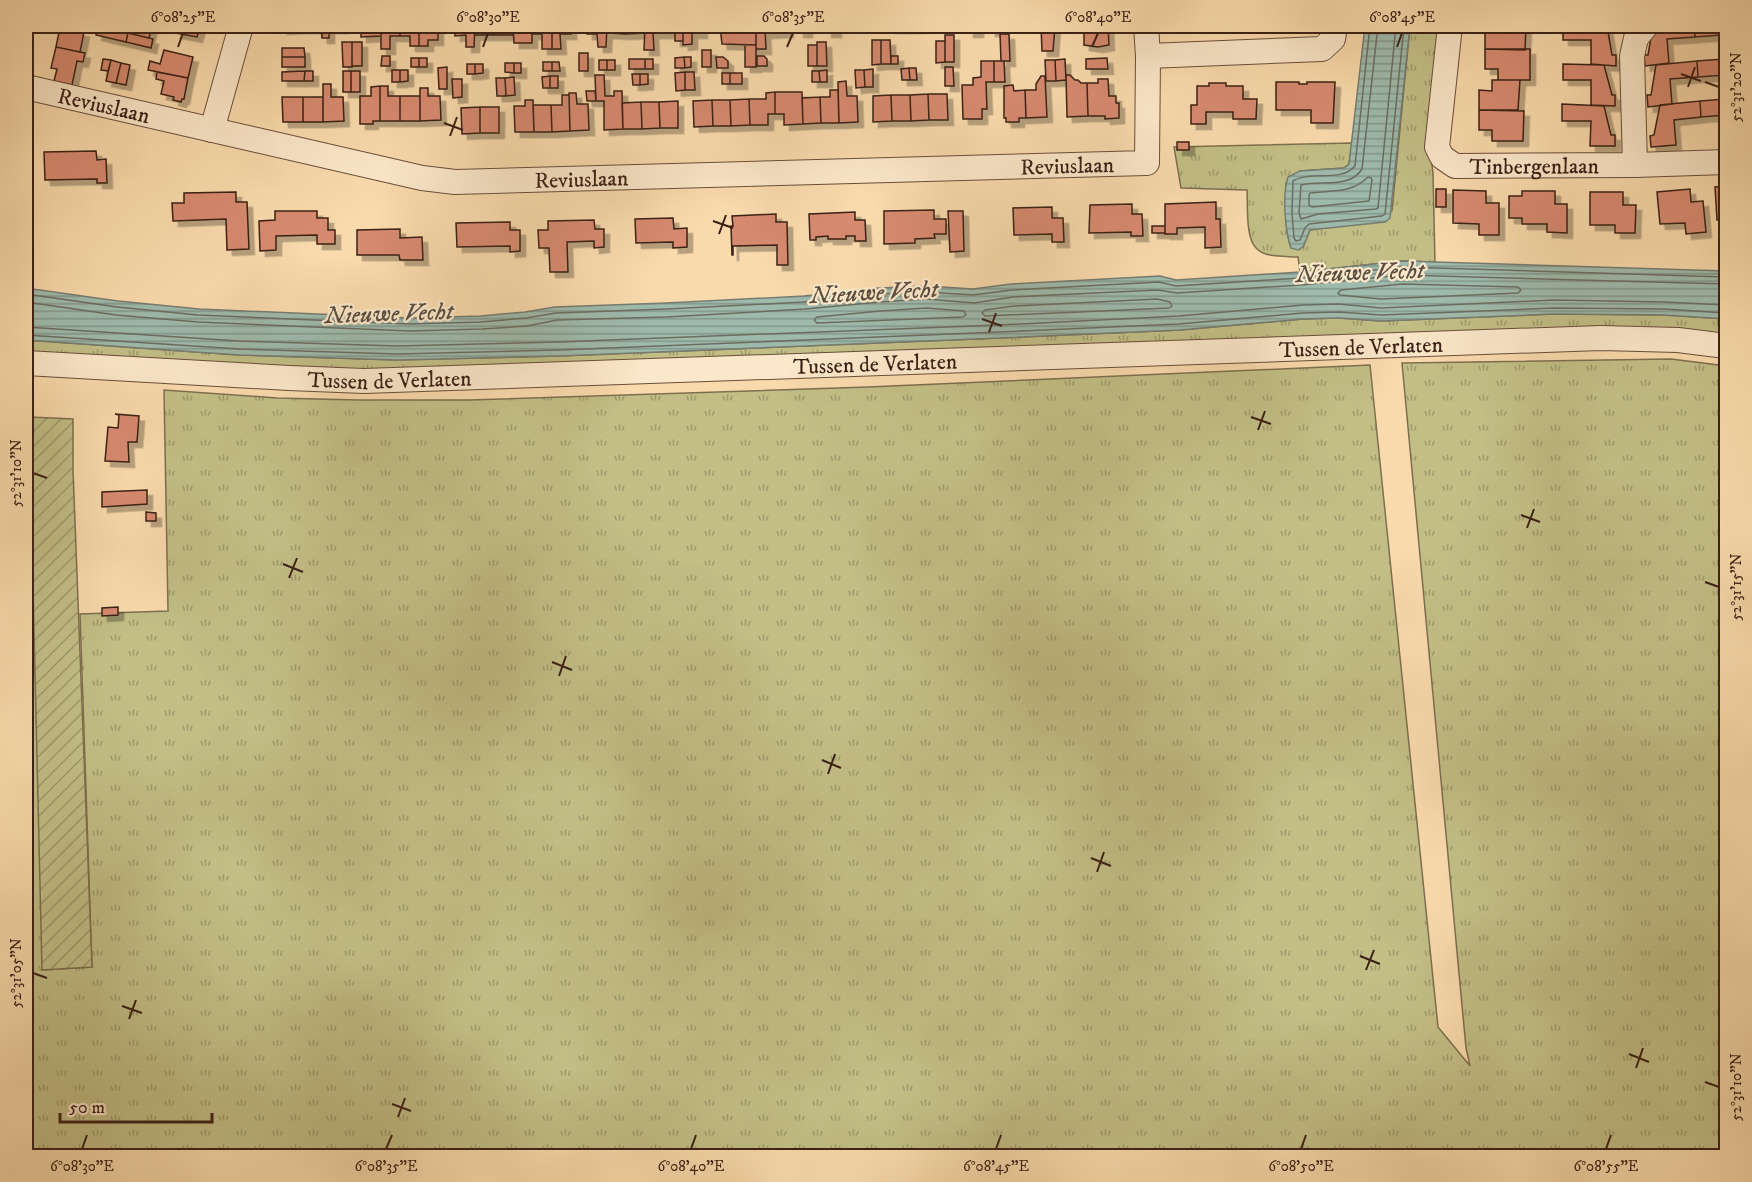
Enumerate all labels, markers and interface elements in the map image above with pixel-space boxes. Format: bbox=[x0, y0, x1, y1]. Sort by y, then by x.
text: 6°08'25"E bbox=[151, 8, 216, 27]
text: 6°08'30"E bbox=[456, 8, 520, 27]
text: 6°08'35"E bbox=[761, 8, 825, 27]
text: 6°08'40"E bbox=[1065, 8, 1132, 27]
text: 6°08'45"E bbox=[1369, 8, 1435, 27]
text: 52°31'20"N bbox=[1727, 52, 1746, 122]
street label: Reviuslaan bbox=[55, 83, 153, 130]
street label: Reviuslaan bbox=[1020, 152, 1115, 181]
street label: Tinbergenlaan bbox=[1469, 153, 1600, 181]
street label: Reviuslaan bbox=[534, 165, 629, 195]
water label: Nieuwe Vecht bbox=[1293, 256, 1426, 290]
water label: Nieuwe Vecht bbox=[807, 275, 941, 311]
water label: Nieuwe Vecht bbox=[322, 297, 455, 331]
street label: Tussen de Verlaten bbox=[1278, 331, 1444, 364]
street label: Tussen de Verlaten bbox=[793, 348, 958, 381]
street label: Tussen de Verlaten bbox=[307, 365, 473, 396]
text: 52°31'10"N bbox=[7, 439, 26, 507]
text: 52°31'15"N bbox=[1727, 553, 1746, 621]
text: 52°31'05"N bbox=[7, 938, 26, 1008]
text: 52°31'10"N bbox=[1727, 1053, 1746, 1121]
scale bar bbox=[60, 1086, 212, 1124]
text: 50 m bbox=[69, 1097, 105, 1119]
text: 6°08'30"E bbox=[50, 1157, 114, 1176]
text: 6°08'35"E bbox=[354, 1157, 418, 1176]
text: 6°08'40"E bbox=[658, 1157, 725, 1176]
text: 6°08'45"E bbox=[963, 1157, 1029, 1176]
text: 6°08'50"E bbox=[1268, 1157, 1334, 1176]
text: 6°08'55"E bbox=[1573, 1157, 1639, 1176]

